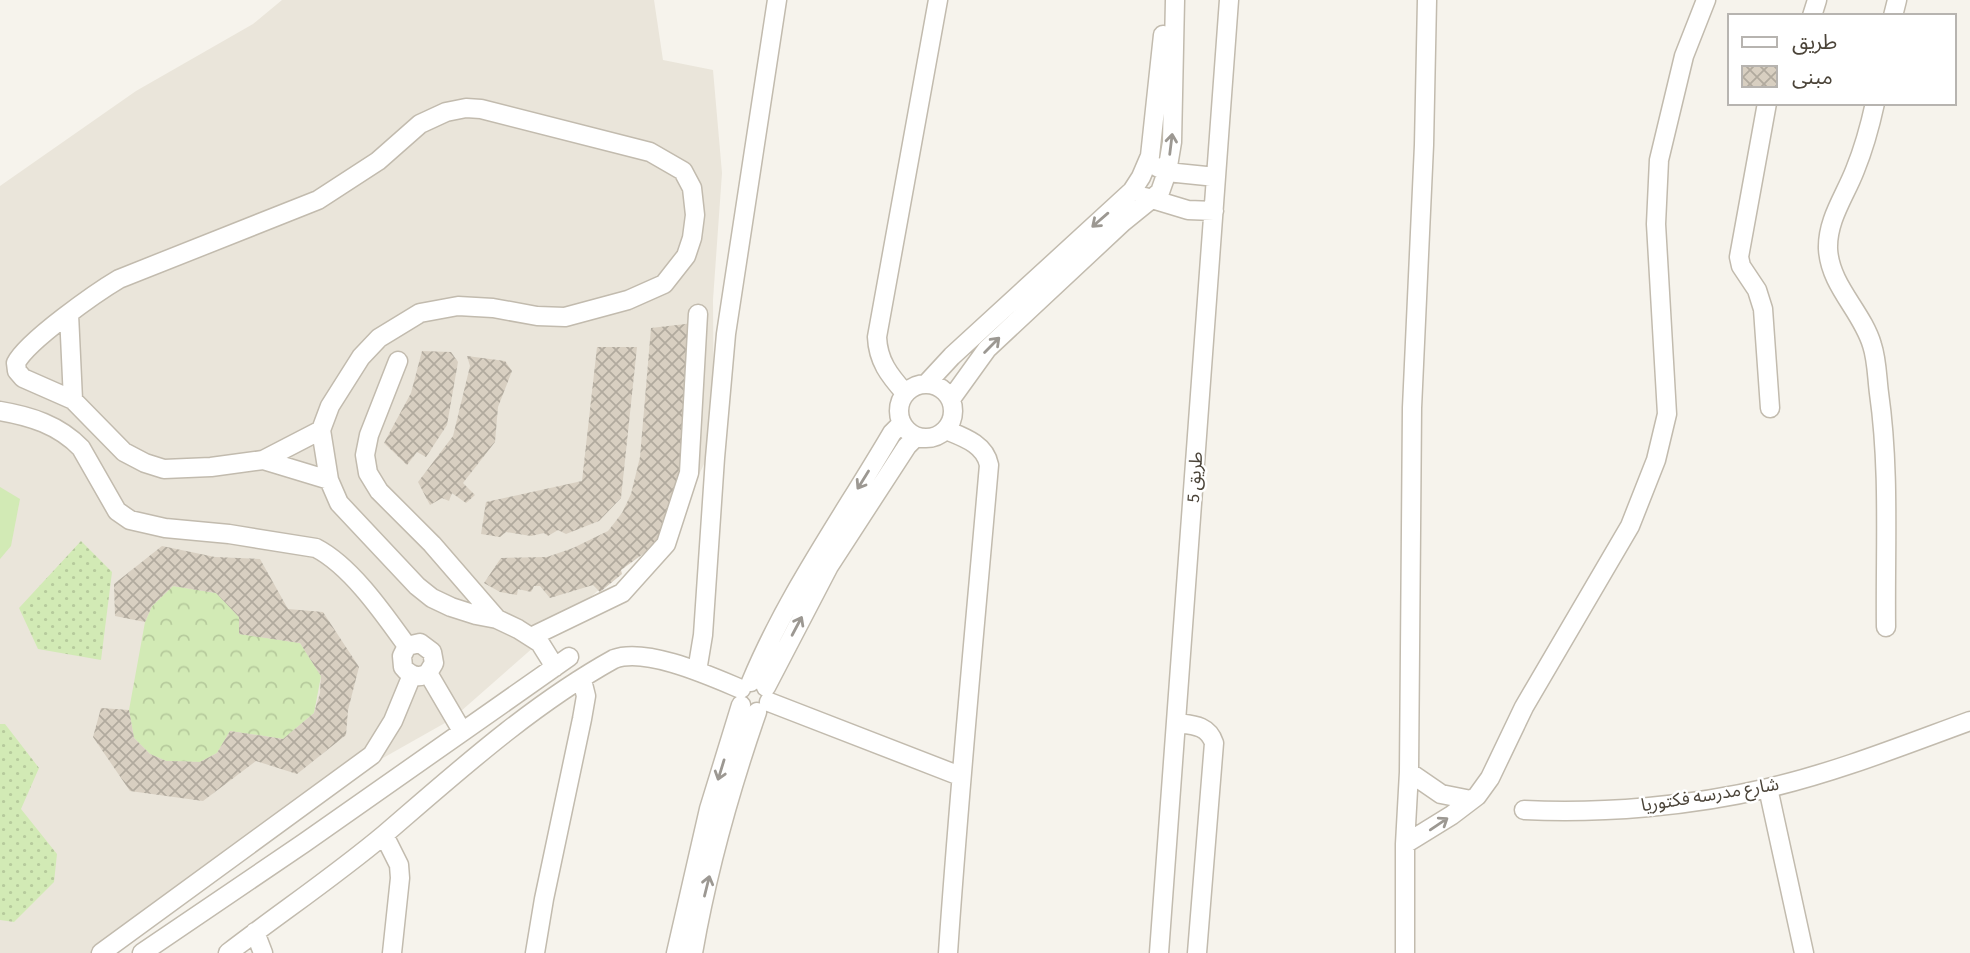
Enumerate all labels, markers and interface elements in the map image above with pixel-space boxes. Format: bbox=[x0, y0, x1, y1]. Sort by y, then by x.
legend bbox=[1728, 14, 1956, 105]
text: طريق bbox=[1792, 27, 1837, 57]
text: مبنى bbox=[1792, 62, 1833, 92]
one-way arrow bbox=[1164, 133, 1177, 156]
one-way arrow bbox=[1091, 212, 1109, 228]
one-way arrow bbox=[984, 337, 1001, 354]
street label: طريق 5 bbox=[1181, 451, 1209, 503]
one-way arrow bbox=[855, 469, 869, 489]
one-way arrow bbox=[790, 616, 804, 637]
one-way arrow bbox=[713, 759, 726, 781]
street label: شارع مدرسه فكتوريا bbox=[1639, 772, 1781, 819]
one-way arrow bbox=[1429, 817, 1449, 831]
one-way arrow bbox=[701, 875, 714, 898]

